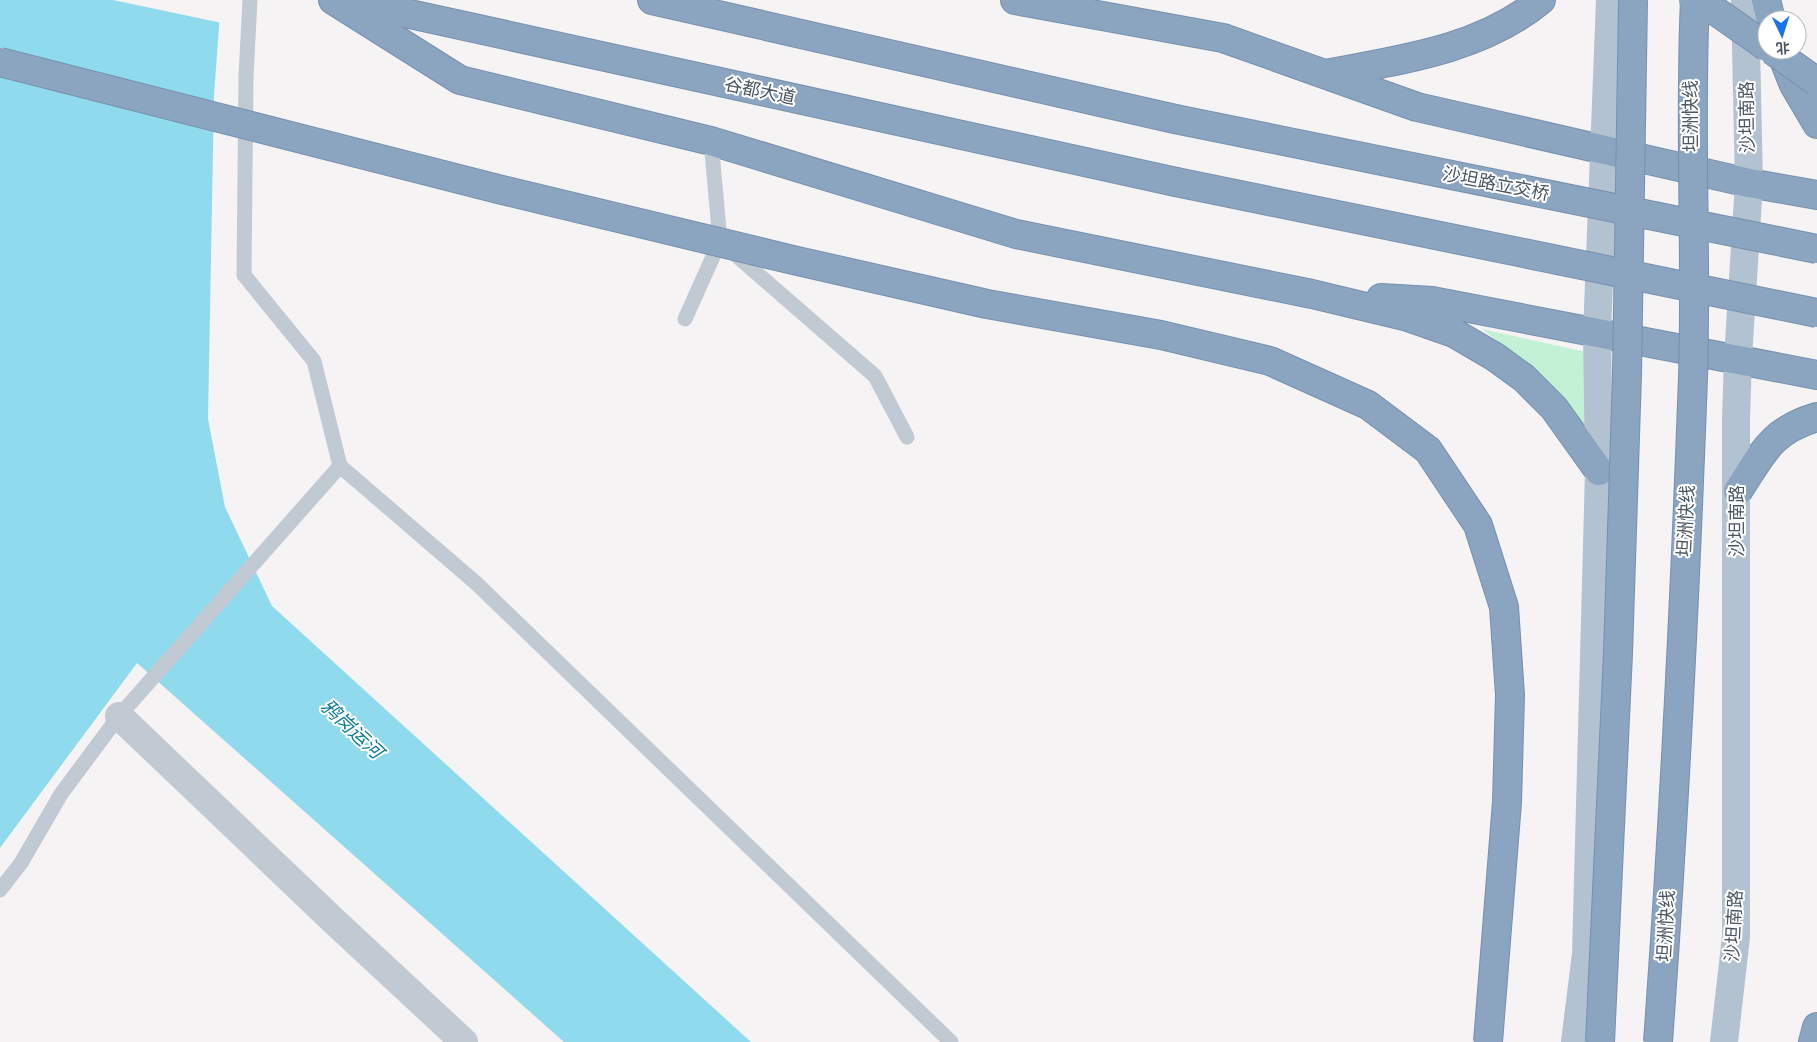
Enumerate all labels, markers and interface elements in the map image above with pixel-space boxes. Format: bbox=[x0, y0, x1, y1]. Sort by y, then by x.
north arrow bbox=[1757, 10, 1807, 60]
text: 北 bbox=[1775, 39, 1790, 56]
street label: 谷都大道 bbox=[723, 74, 797, 108]
street label: 坦洲快线 bbox=[1681, 80, 1701, 152]
street label: 沙坦南路 bbox=[1736, 81, 1758, 153]
street label: 沙坦路立交桥 bbox=[1441, 164, 1551, 204]
street label: 坦洲快线 bbox=[1674, 485, 1698, 557]
street label: 沙坦南路 bbox=[1727, 485, 1747, 557]
water label: 鸦岗运河 bbox=[317, 695, 390, 765]
street label: 坦洲快线 bbox=[1654, 890, 1678, 962]
street label: 沙坦南路 bbox=[1722, 890, 1746, 962]

